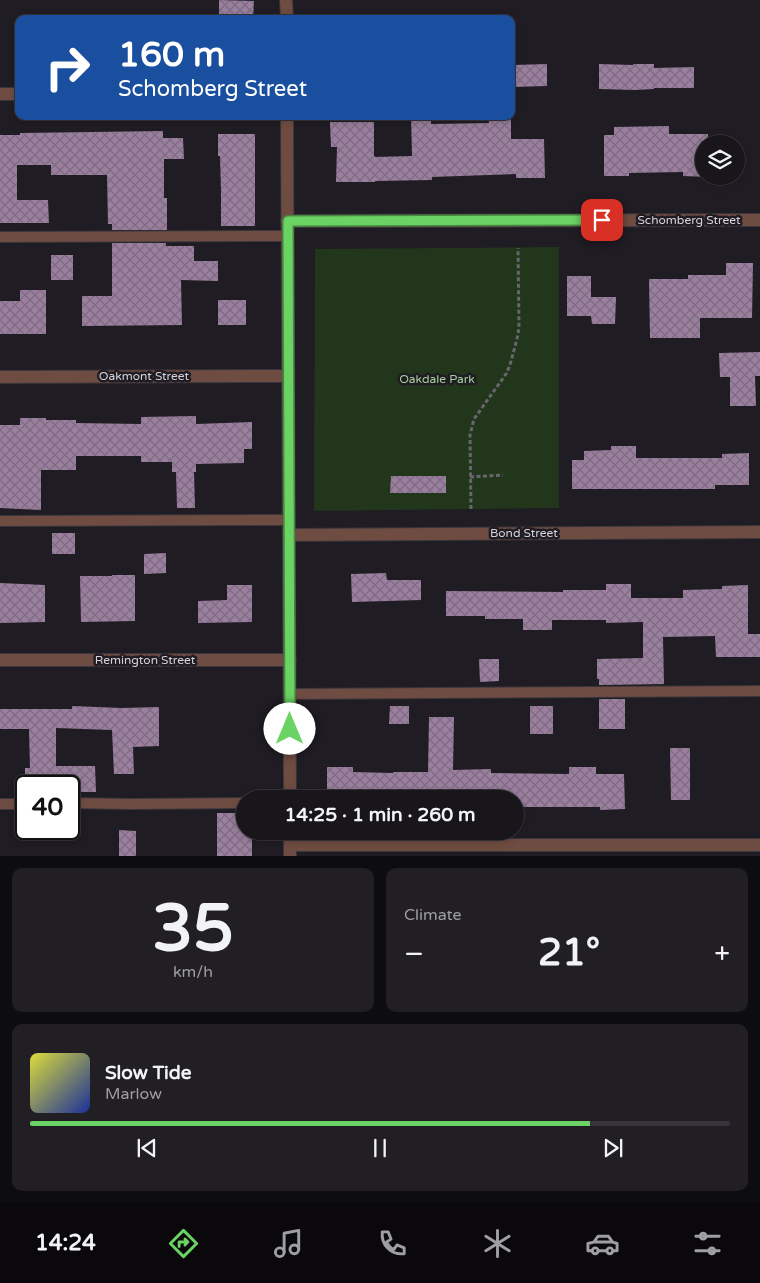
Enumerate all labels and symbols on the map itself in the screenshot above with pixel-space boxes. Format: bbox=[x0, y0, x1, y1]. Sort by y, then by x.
pin bbox=[581, 199, 623, 241]
street label: Schomberg Street bbox=[637, 213, 741, 227]
street label: Oakmont Street bbox=[99, 369, 190, 383]
park label: Oakdale Park bbox=[399, 372, 475, 386]
street label: Bond Street bbox=[490, 526, 558, 540]
street label: Remington Street bbox=[95, 653, 196, 667]
position arrow bbox=[263, 702, 315, 754]
speed limit sign: 40 bbox=[15, 775, 80, 840]

